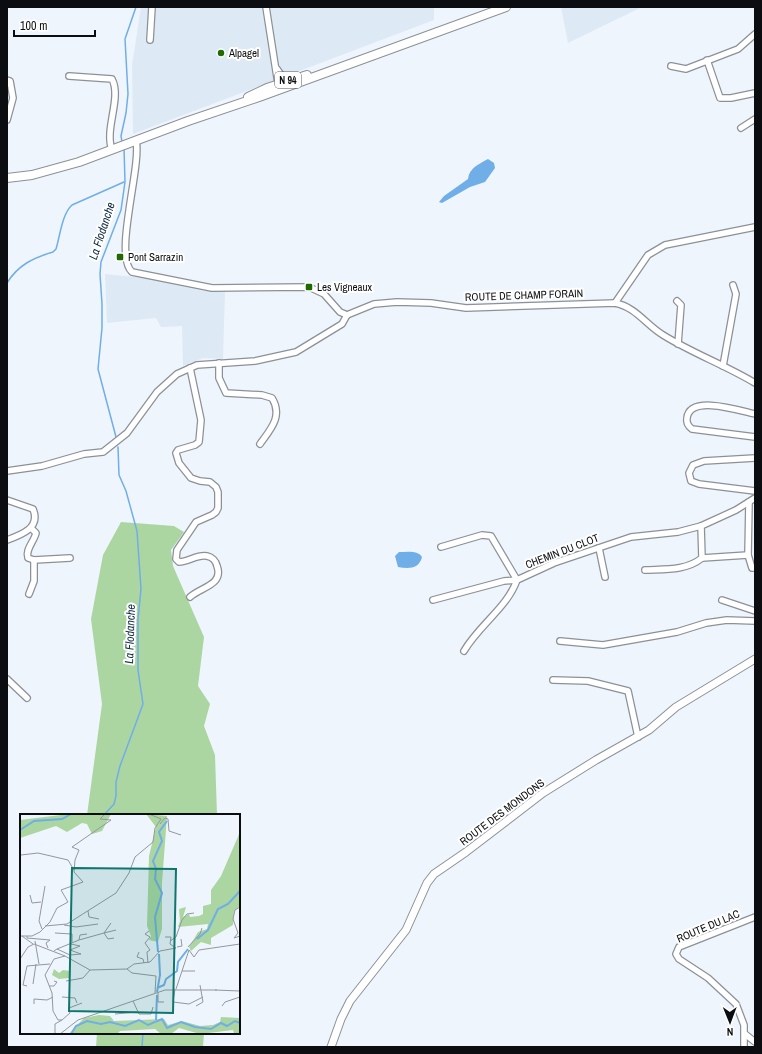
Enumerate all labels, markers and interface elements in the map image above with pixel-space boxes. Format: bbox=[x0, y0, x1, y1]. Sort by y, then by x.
scale bar bbox=[14, 12, 95, 38]
text: 100 m bbox=[20, 18, 47, 34]
place label: Alpagel bbox=[228, 46, 259, 60]
marker: Alpagel bbox=[216, 48, 226, 58]
road number: N 94 bbox=[275, 72, 301, 88]
water label: La Flodanche bbox=[85, 200, 119, 262]
place label: Pont Sarrazin bbox=[128, 250, 183, 264]
marker: Pont Sarrazin bbox=[115, 252, 125, 262]
place label: Les Vigneaux bbox=[317, 280, 373, 294]
marker: Les Vigneaux bbox=[304, 282, 314, 292]
street label: ROUTE DE CHAMP FORAIN bbox=[465, 286, 583, 304]
street label: CHEMIN DU CLOT bbox=[523, 530, 601, 571]
water label: La Flodanche bbox=[121, 603, 139, 664]
street label: ROUTE DES MONDONS bbox=[457, 776, 547, 848]
inset map bbox=[20, 814, 240, 1034]
street label: ROUTE DU LAC bbox=[674, 906, 742, 946]
north arrow bbox=[710, 1002, 750, 1042]
text: N bbox=[727, 1025, 734, 1039]

